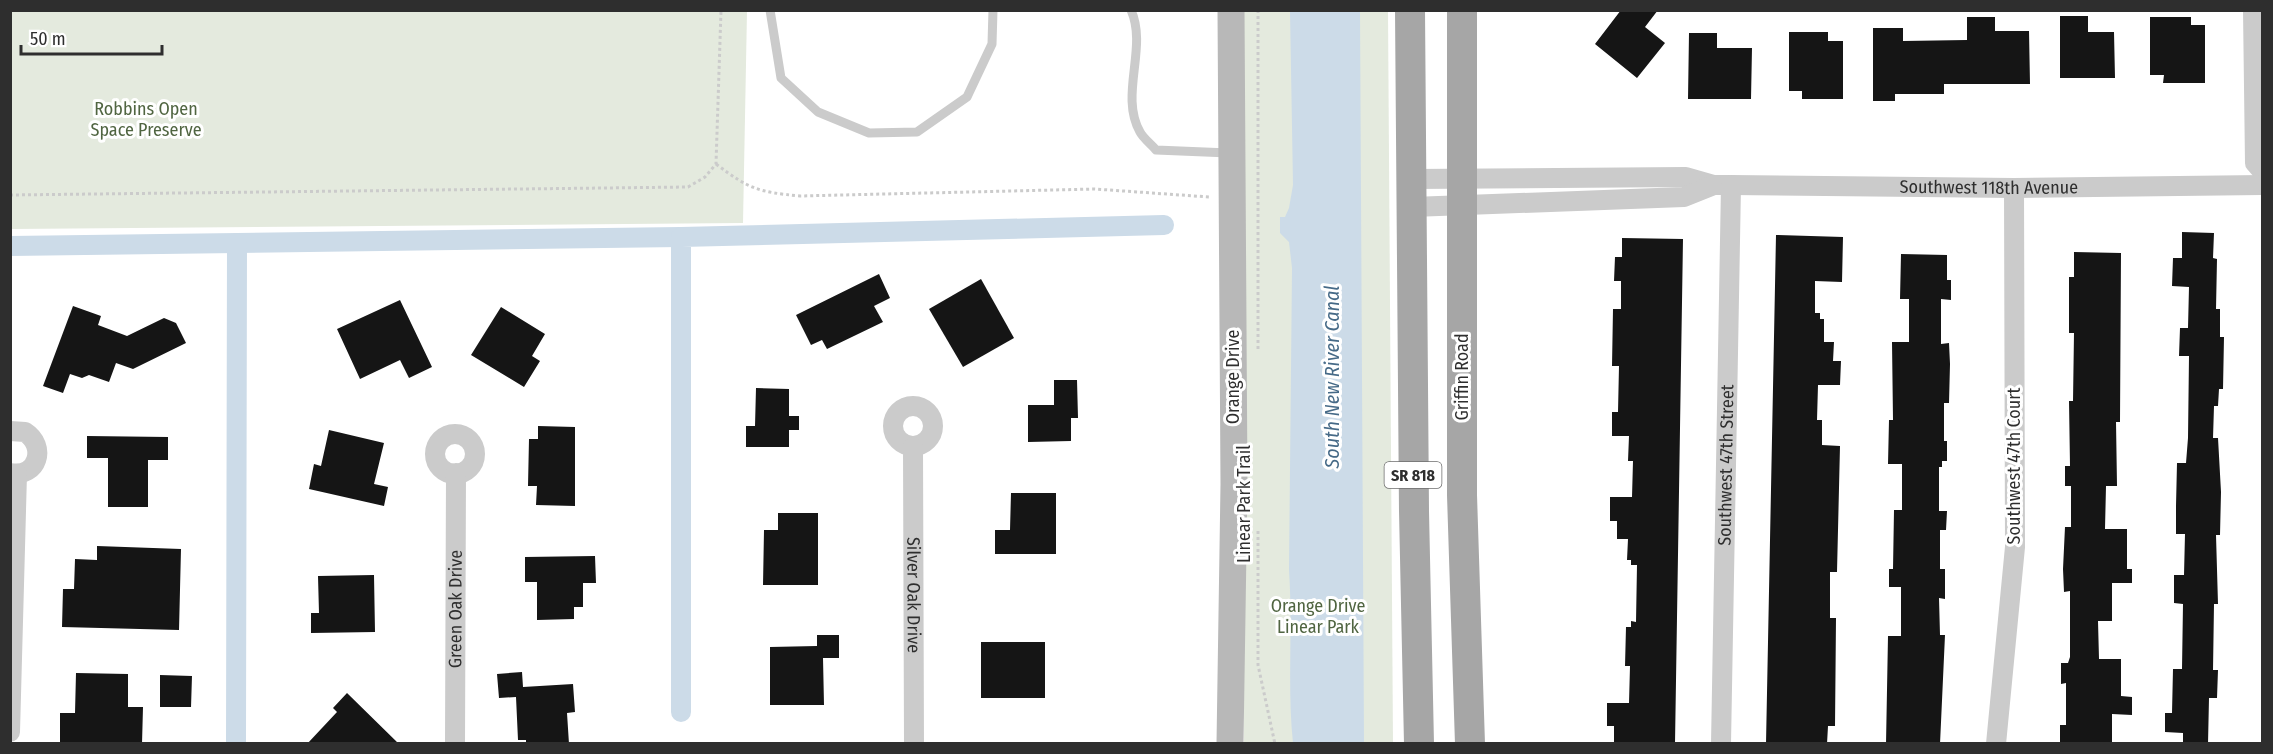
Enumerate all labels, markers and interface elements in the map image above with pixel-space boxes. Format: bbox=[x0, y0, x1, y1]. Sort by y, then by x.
scale bar bbox=[21, 18, 162, 56]
text: 50 m bbox=[30, 28, 66, 50]
park label: Robbins Open Space Preserve bbox=[90, 98, 202, 141]
street label: Southwest 118th Avenue bbox=[1900, 176, 2078, 199]
water label: South New River Canal bbox=[1320, 285, 1344, 470]
street label: Orange Drive bbox=[1222, 330, 1244, 424]
street label: Griffin Road bbox=[1451, 333, 1473, 421]
street label: Southwest 47th Street bbox=[1714, 384, 1738, 546]
street label: Southwest 47th Court bbox=[2003, 388, 2025, 544]
street label: Linear Park Trail bbox=[1233, 445, 1255, 563]
road number: SR 818 bbox=[1384, 462, 1442, 488]
street label: Silver Oak Drive bbox=[902, 537, 925, 653]
street label: Green Oak Drive bbox=[444, 550, 467, 668]
park label: Orange Drive Linear Park bbox=[1271, 595, 1365, 638]

